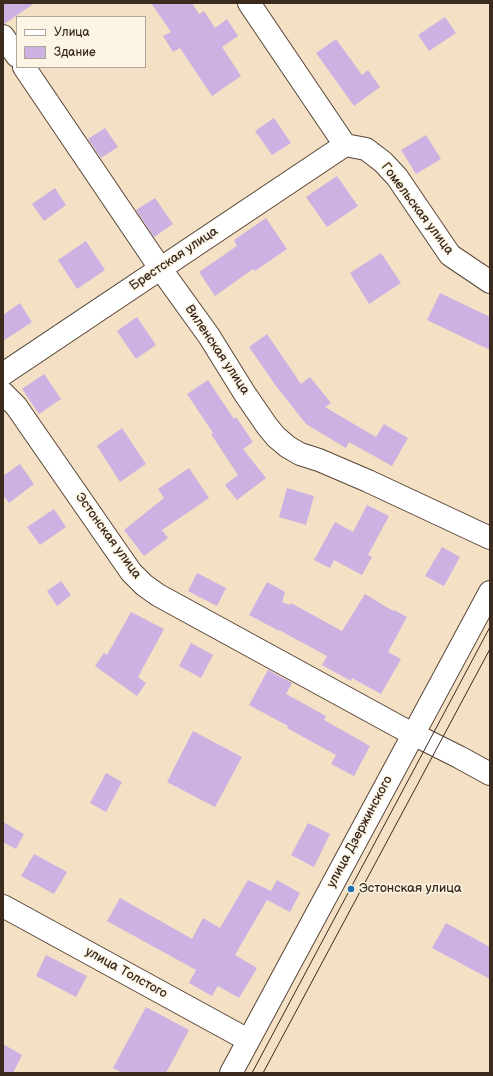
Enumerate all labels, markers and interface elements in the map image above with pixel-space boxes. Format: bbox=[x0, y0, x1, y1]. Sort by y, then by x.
legend bbox=[16, 16, 146, 68]
text: Улица bbox=[54, 25, 90, 40]
text: Здание bbox=[54, 45, 96, 60]
street label: Гомельская улица bbox=[377, 160, 457, 258]
street label: Брестская улица bbox=[127, 224, 221, 294]
street label: Виленская улица bbox=[181, 302, 253, 398]
street label: Эстонская улица bbox=[72, 490, 144, 582]
street label: улица Дзержинского bbox=[324, 773, 396, 891]
place label: Эстонская улица bbox=[359, 881, 462, 897]
marker: Эстонская улица bbox=[346, 884, 356, 894]
street label: улица Толстого bbox=[82, 944, 170, 1002]

